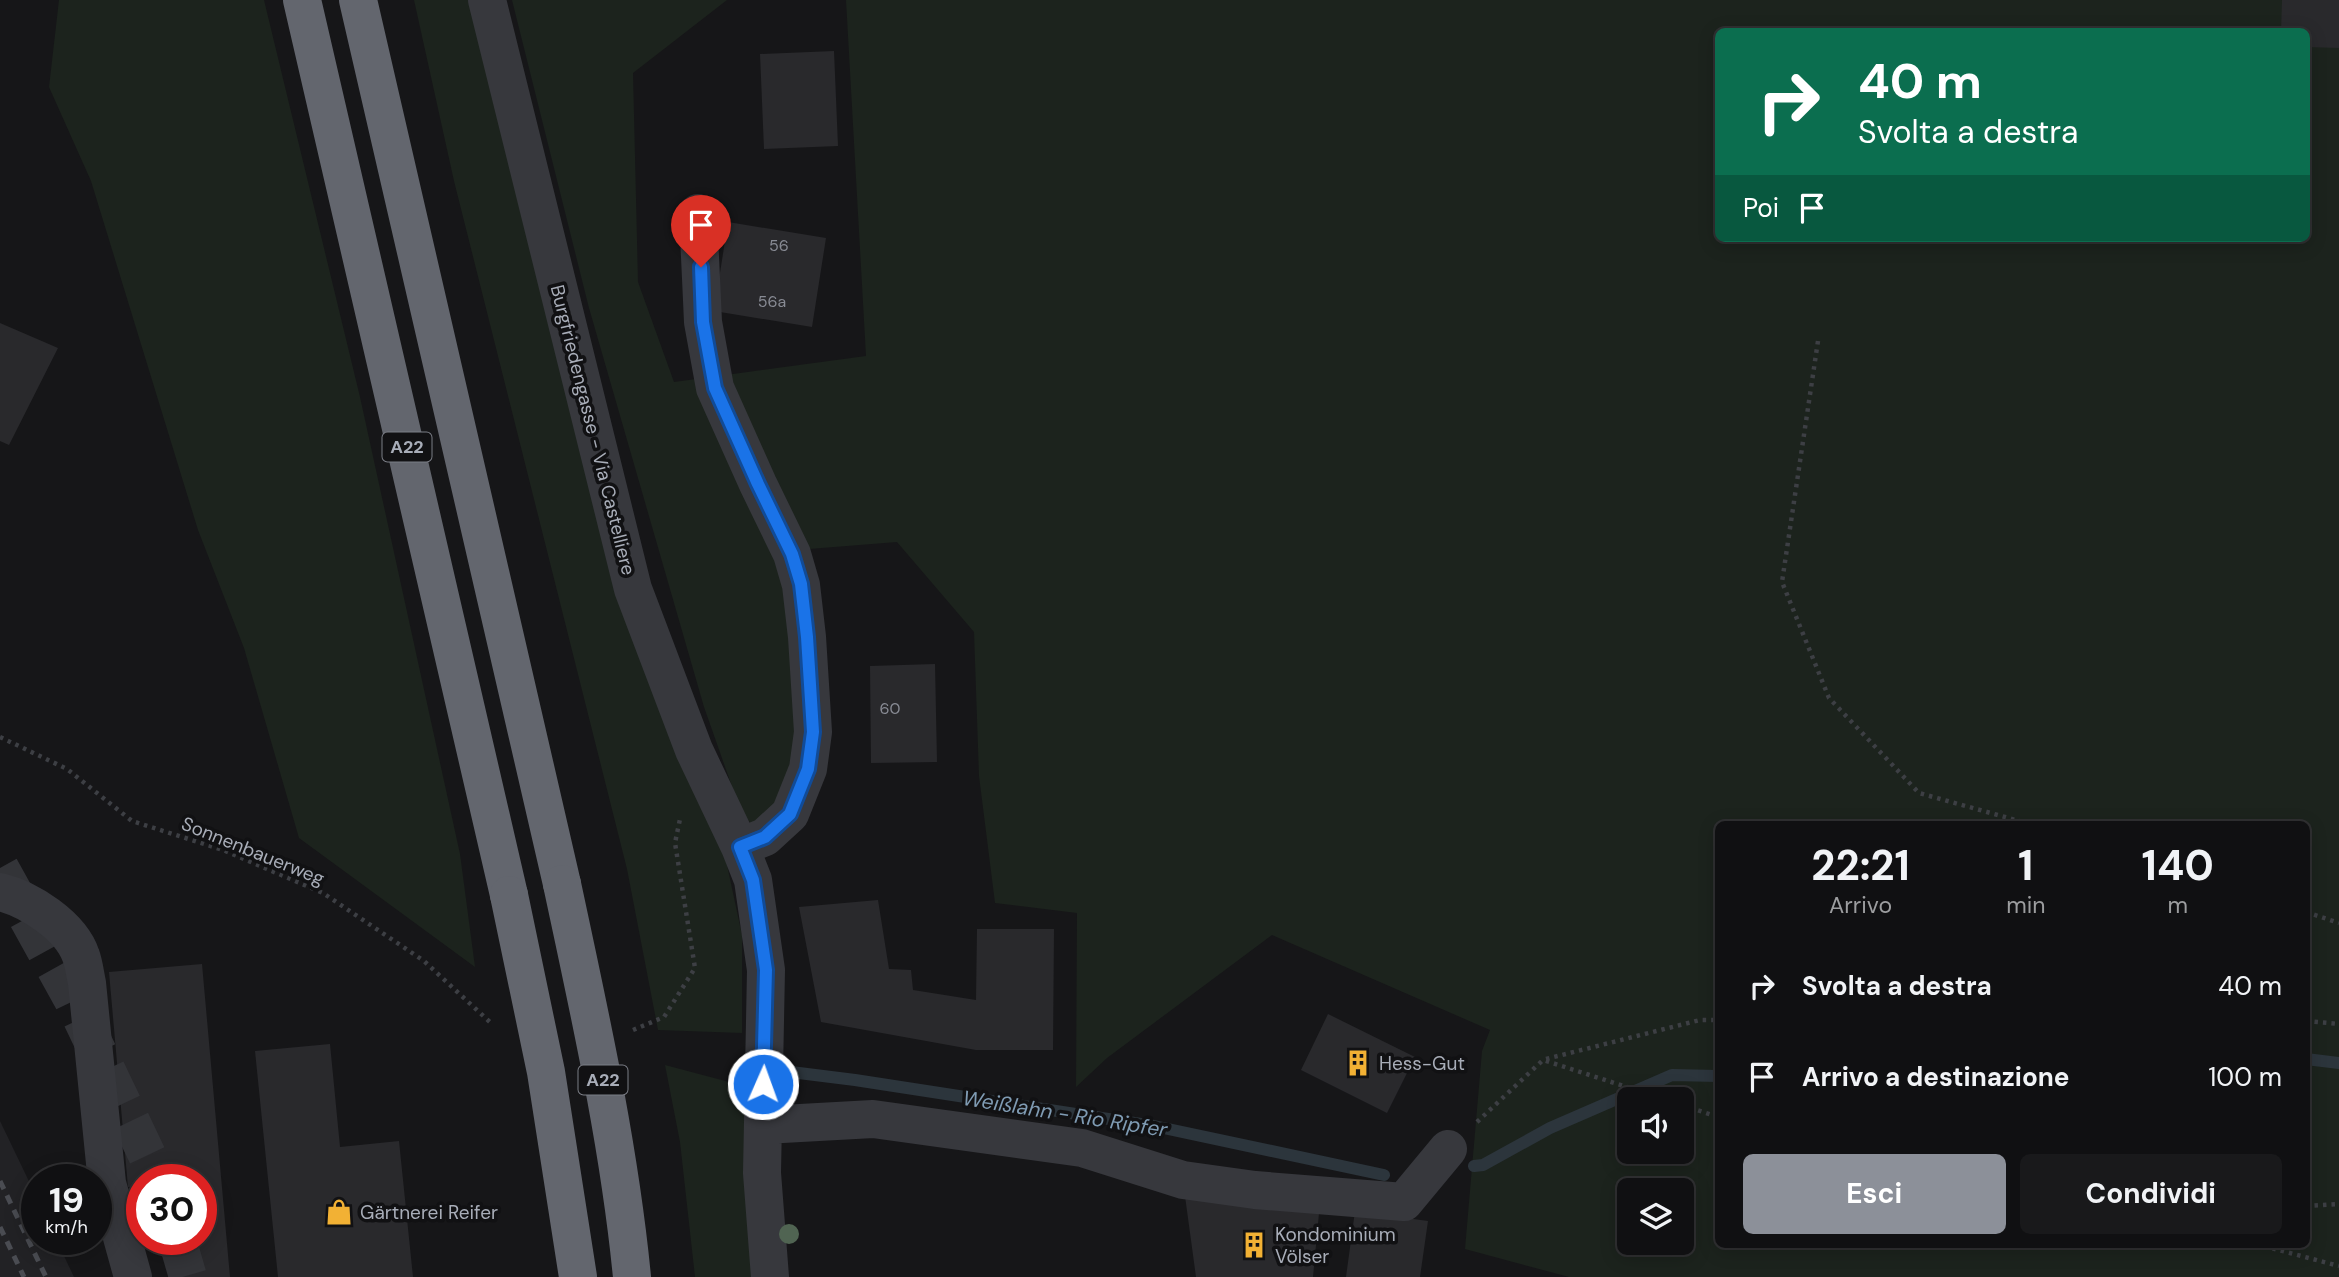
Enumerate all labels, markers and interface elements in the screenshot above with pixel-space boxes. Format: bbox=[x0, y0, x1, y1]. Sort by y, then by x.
text: 40 m bbox=[1858, 49, 1982, 113]
icon: right bbox=[1743, 56, 1834, 147]
text: Svolta a destra bbox=[1858, 111, 2079, 153]
icon: arrive bbox=[1793, 189, 1831, 227]
text: Poi bbox=[1743, 191, 1779, 225]
pin bbox=[671, 195, 731, 267]
icon: arrive bbox=[682, 206, 720, 244]
house number: 56 bbox=[769, 235, 789, 256]
street label: Burgfriedengasse - Via Castelliere bbox=[545, 282, 641, 578]
house number: 56a bbox=[758, 291, 786, 312]
road number: A22 bbox=[382, 432, 432, 462]
house number: 60 bbox=[880, 698, 901, 719]
street label: Sonnenbauerweg bbox=[178, 811, 329, 891]
text: 22:21 bbox=[1811, 838, 1910, 893]
text: 1 bbox=[2018, 838, 2033, 893]
text: 140 bbox=[2142, 838, 2214, 893]
text: Arrivo bbox=[1829, 890, 1892, 920]
text: min bbox=[2006, 890, 2045, 920]
text: m bbox=[2167, 890, 2188, 920]
icon: right bbox=[1743, 967, 1781, 1005]
text: Svolta a destra bbox=[1802, 969, 1992, 1003]
text: 40 m bbox=[2218, 969, 2282, 1003]
position arrow bbox=[726, 1047, 800, 1121]
building icon: Hess-Gut bbox=[1343, 1048, 1373, 1078]
place label: Hess-Gut bbox=[1379, 1051, 1465, 1076]
icon: arrive bbox=[1743, 1058, 1781, 1096]
text: Arrivo a destinazione bbox=[1802, 1060, 2069, 1094]
text: 100 m bbox=[2208, 1060, 2282, 1094]
road number: A22 bbox=[578, 1065, 628, 1094]
water label: Weißlahn - Rio Ripfer bbox=[961, 1084, 1171, 1144]
map controls bbox=[1617, 1087, 1694, 1255]
button: sound bbox=[1617, 1087, 1694, 1164]
button: Esci bbox=[1743, 1154, 2006, 1234]
button: Condividi bbox=[2020, 1154, 2282, 1234]
speed limit sign: 30 bbox=[126, 1164, 217, 1255]
text: 19 bbox=[49, 1177, 84, 1223]
button: layers bbox=[1617, 1178, 1694, 1255]
shop icon: Gärtnerei Reifer bbox=[324, 1197, 354, 1227]
place label: Gärtnerei Reifer bbox=[360, 1200, 498, 1225]
text: km/h bbox=[45, 1215, 88, 1239]
place label: Kondominium Völser bbox=[1275, 1222, 1396, 1269]
building icon: Kondominium Völser bbox=[1239, 1230, 1269, 1260]

